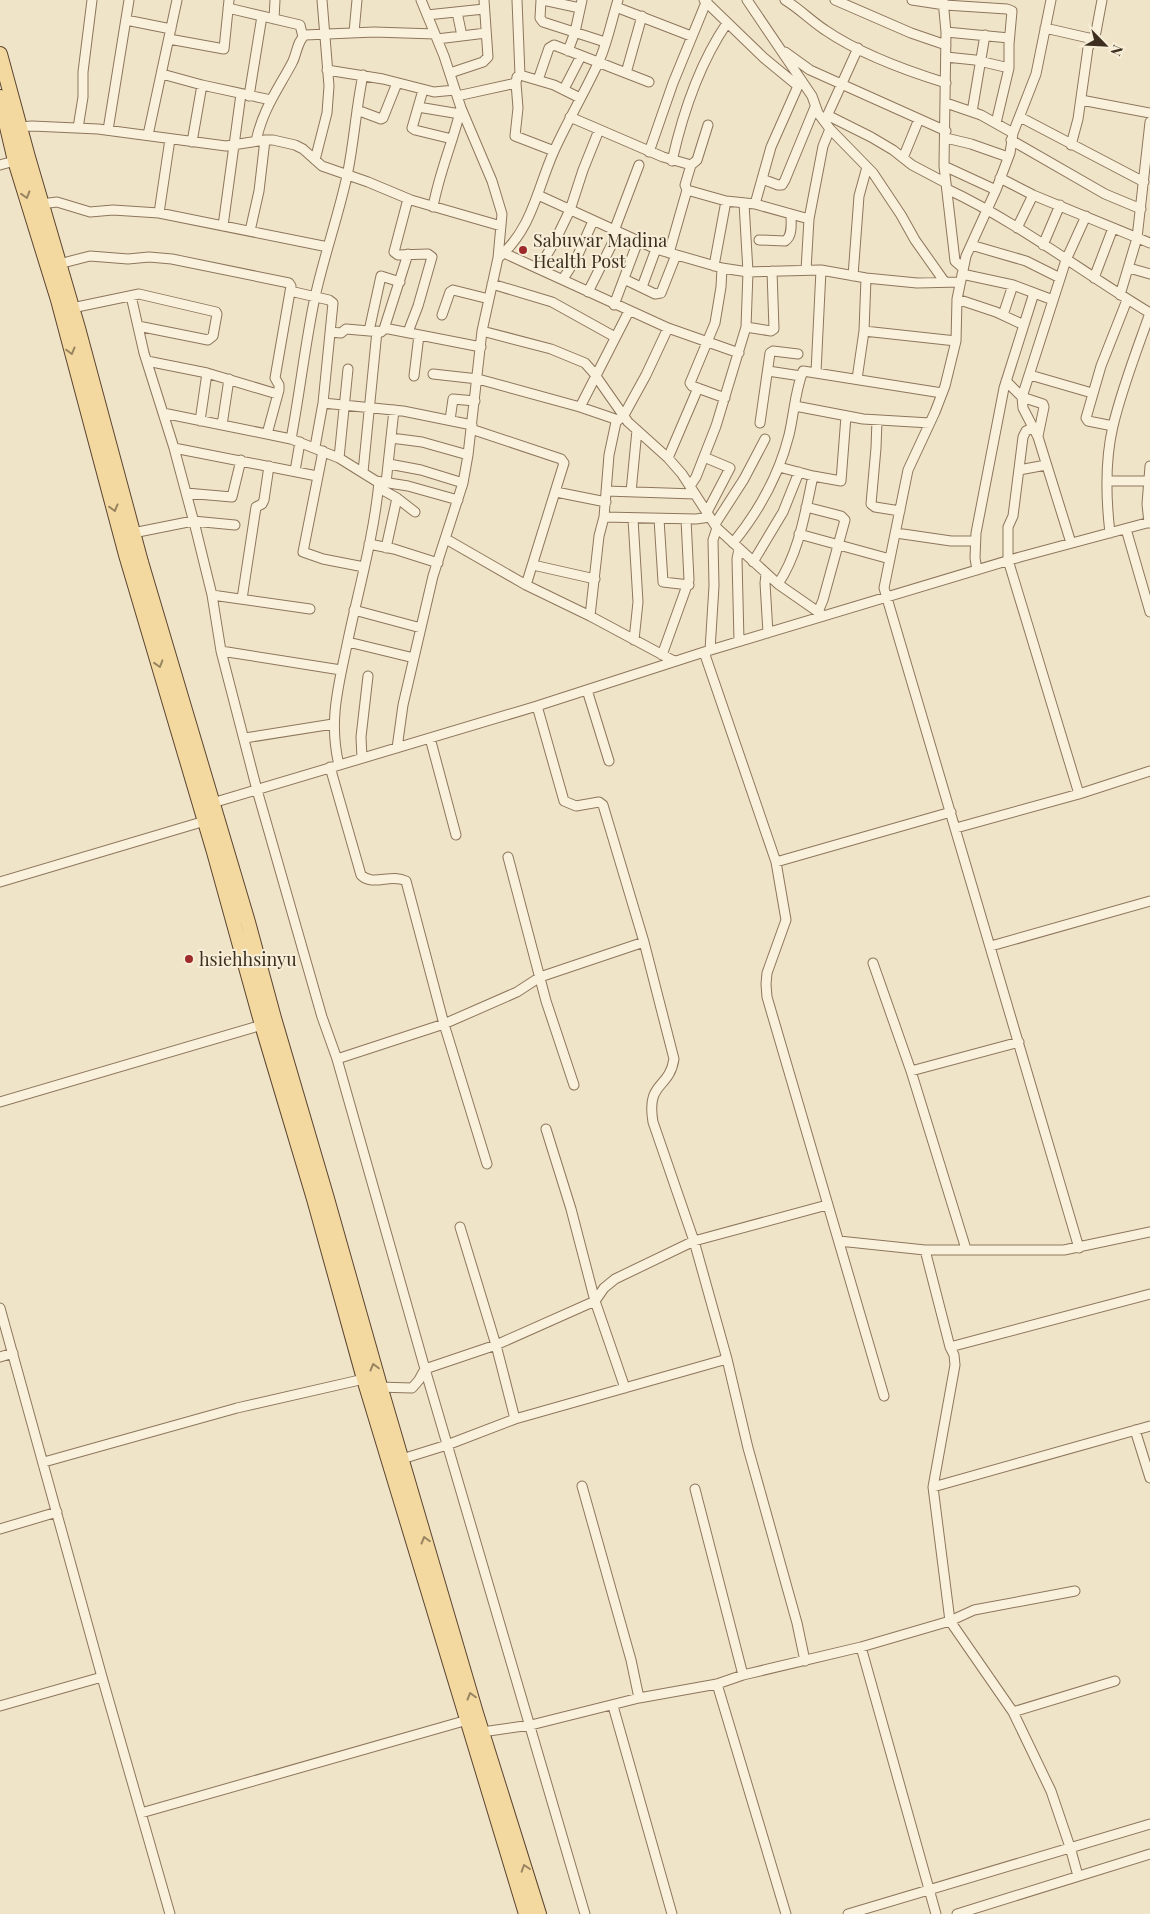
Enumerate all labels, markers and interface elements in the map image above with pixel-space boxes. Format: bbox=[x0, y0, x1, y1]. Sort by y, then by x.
north arrow bbox=[1080, 20, 1130, 70]
text: N bbox=[1107, 42, 1128, 59]
one-way arrow bbox=[20, 191, 30, 199]
place label: Sabuwar Madina Health Post bbox=[533, 228, 667, 273]
marker: Sabuwar Madina Health Post bbox=[517, 244, 529, 256]
one-way arrow bbox=[66, 347, 76, 355]
one-way arrow bbox=[108, 504, 119, 513]
one-way arrow bbox=[153, 659, 163, 668]
place label: hsiehhsinyu bbox=[199, 947, 297, 971]
marker: hsiehhsinyu bbox=[183, 953, 195, 965]
one-way arrow bbox=[370, 1364, 380, 1372]
one-way arrow bbox=[421, 1536, 431, 1544]
one-way arrow bbox=[466, 1692, 476, 1700]
one-way arrow bbox=[520, 1864, 530, 1872]

